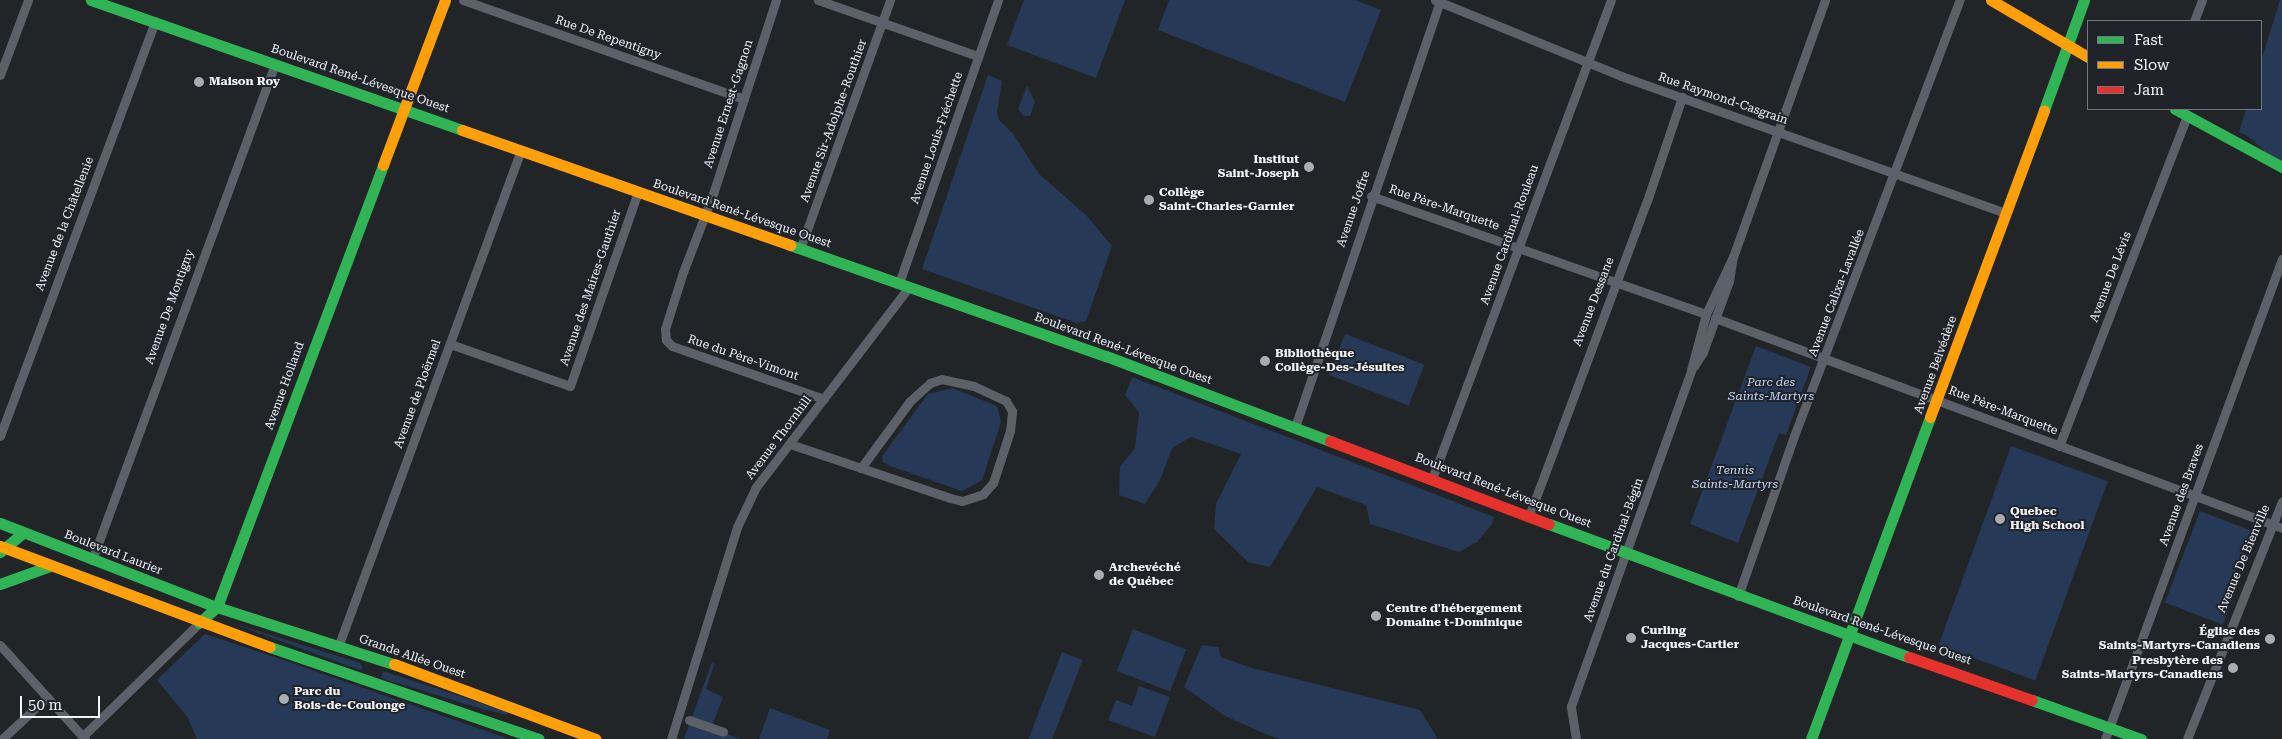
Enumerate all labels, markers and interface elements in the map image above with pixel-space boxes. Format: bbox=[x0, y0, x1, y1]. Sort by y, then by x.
street label: Rue De Repentigny bbox=[553, 13, 663, 63]
legend bbox=[2087, 20, 2262, 110]
text: Fast bbox=[2134, 31, 2163, 49]
street label: Avenue Ernest-Gagnon bbox=[701, 38, 757, 170]
street label: Avenue Sir-Adolphe-Routhier bbox=[798, 38, 870, 204]
street label: Boulevard René-Lévesque Ouest bbox=[269, 42, 451, 116]
text: Slow bbox=[2134, 56, 2169, 74]
street label: Avenue Louis-Fréchette bbox=[908, 70, 966, 206]
street label: Rue Raymond-Casgrain bbox=[1656, 70, 1790, 128]
place label: Maison Roy bbox=[209, 75, 280, 89]
marker: Maison Roy bbox=[193, 76, 205, 88]
text: Jam bbox=[2134, 81, 2164, 99]
place label: Institut Saint-Joseph bbox=[1218, 153, 1299, 181]
street label: Avenue de la Châtellenie bbox=[33, 155, 97, 293]
marker: Institut Saint-Joseph bbox=[1303, 161, 1315, 173]
street label: Avenue Cardinal-Rouleau bbox=[1478, 163, 1542, 307]
street label: Avenue Joffre bbox=[1334, 169, 1374, 249]
street label: Boulevard René-Lévesque Ouest bbox=[651, 177, 833, 251]
street label: Rue Père-Marquette bbox=[1387, 182, 1501, 234]
place label: Collège Saint-Charles-Garnier bbox=[1159, 186, 1295, 214]
marker: Collège Saint-Charles-Garnier bbox=[1143, 194, 1155, 206]
street label: Avenue des Maires-Gauthier bbox=[557, 208, 625, 368]
street label: Avenue Calixa-Lavallée bbox=[1806, 227, 1868, 359]
street label: Avenue De Lévis bbox=[2087, 230, 2135, 324]
street label: Avenue De Montigny bbox=[142, 248, 198, 366]
street label: Avenue Dessane bbox=[1570, 255, 1618, 349]
street label: Boulevard René-Lévesque Ouest bbox=[1032, 310, 1214, 388]
street label: Avenue Belvédère bbox=[1912, 314, 1960, 416]
street label: Rue du Père-Vimont bbox=[686, 332, 800, 384]
street label: Avenue de Ploërmel bbox=[392, 338, 444, 450]
street label: Avenue Holland bbox=[262, 340, 308, 432]
place label: Bibliothèque Collège-Des-Jésuites bbox=[1275, 347, 1405, 375]
marker: Bibliothèque Collège-Des-Jésuites bbox=[1259, 355, 1271, 367]
park label: Parc des Saints-Martyrs bbox=[1728, 376, 1814, 404]
street label: Rue Père-Marquette bbox=[1946, 384, 2060, 438]
street label: Avenue Thornhill bbox=[743, 393, 815, 483]
street label: Avenue des Braves bbox=[2157, 442, 2207, 548]
street label: Boulevard René-Lévesque Ouest bbox=[1413, 451, 1593, 531]
park label: Tennis Saints-Martyrs bbox=[1692, 464, 1778, 492]
street label: Avenue du Cardinal-Bégin bbox=[1581, 476, 1647, 624]
street label: Avenue De Bienville bbox=[2215, 503, 2273, 615]
place label: Quebec High School bbox=[2010, 505, 2085, 533]
marker: Quebec High School bbox=[1994, 513, 2006, 525]
street label: Boulevard Laurier bbox=[62, 528, 164, 578]
place label: Archevéché de Québec bbox=[1109, 561, 1181, 589]
marker: Archevéché de Québec bbox=[1093, 569, 1105, 581]
street label: Boulevard René-Lévesque Ouest bbox=[1791, 594, 1973, 668]
place label: Centre d'hébergement Domaine t-Dominique bbox=[1386, 602, 1522, 630]
marker: Centre d'hébergement Domaine t-Dominique bbox=[1370, 610, 1382, 622]
place label: Curling Jacques-Cartier bbox=[1641, 624, 1739, 652]
place label: Église des Saints-Martyrs-Canadiens bbox=[2099, 625, 2260, 653]
street label: Grande Allée Ouest bbox=[357, 632, 467, 682]
marker: Curling Jacques-Cartier bbox=[1625, 632, 1637, 644]
marker: Église des Saints-Martyrs-Canadiens bbox=[2264, 633, 2276, 645]
place label: Presbytère des Saints-Martyrs-Canadiens bbox=[2062, 654, 2223, 682]
marker: Presbytère des Saints-Martyrs-Canadiens bbox=[2227, 662, 2239, 674]
place label: Parc du Bois-de-Coulonge bbox=[294, 685, 405, 713]
scale bar bbox=[22, 686, 102, 718]
marker: Parc du Bois-de-Coulonge bbox=[278, 693, 290, 705]
text: 50 m bbox=[28, 696, 62, 714]

